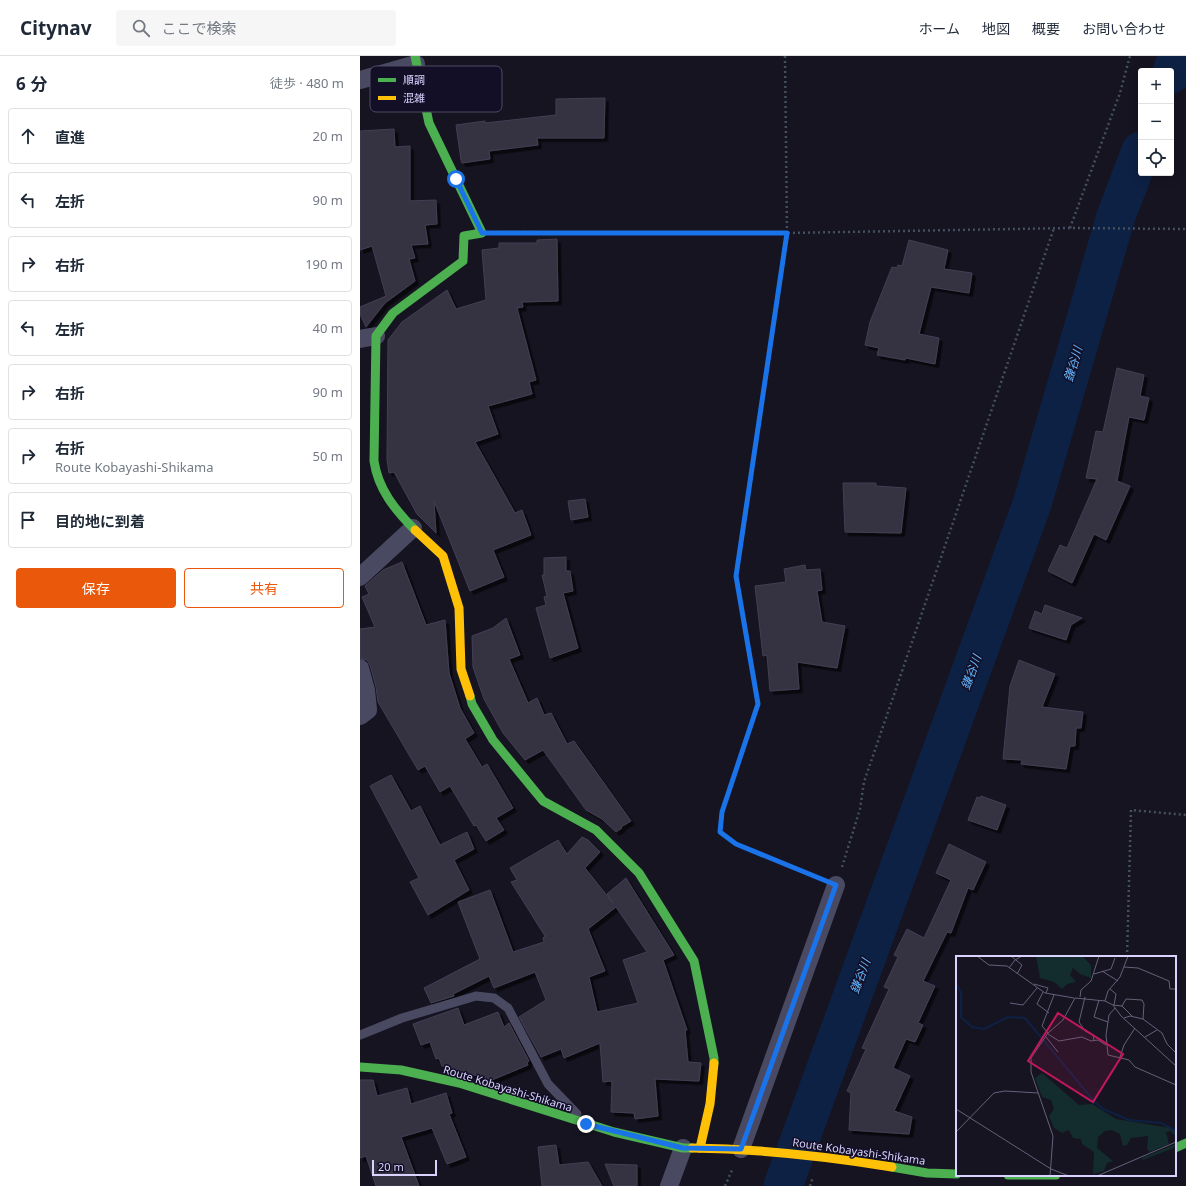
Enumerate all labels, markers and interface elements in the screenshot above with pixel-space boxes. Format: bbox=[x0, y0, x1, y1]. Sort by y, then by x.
search box bbox=[116, 10, 396, 46]
text: Citynav bbox=[20, 15, 92, 41]
icon: search bbox=[130, 17, 152, 39]
text: ここで検索 bbox=[162, 18, 237, 38]
text: ホーム bbox=[918, 19, 960, 38]
text: 地図 bbox=[982, 19, 1010, 38]
text: 概要 bbox=[1032, 19, 1060, 38]
text: お問い合わせ bbox=[1082, 19, 1166, 38]
legend bbox=[370, 66, 502, 112]
map controls bbox=[1138, 68, 1174, 176]
button: + bbox=[1138, 68, 1174, 104]
text: 6 分 bbox=[16, 72, 47, 95]
text: 順調 bbox=[403, 72, 425, 87]
text: 徒歩 · 480 m bbox=[270, 74, 344, 92]
text: 混雑 bbox=[403, 90, 425, 105]
button: − bbox=[1138, 104, 1174, 140]
icon: ahead bbox=[17, 125, 39, 147]
text: 直進 bbox=[55, 127, 85, 147]
text: 20 m bbox=[313, 127, 343, 145]
button: locate bbox=[1138, 140, 1174, 176]
route start bbox=[447, 170, 465, 188]
icon: left bbox=[17, 189, 39, 211]
text: 左折 bbox=[55, 191, 85, 211]
text: 90 m bbox=[313, 191, 343, 209]
icon: right bbox=[17, 253, 39, 275]
text: 右折 bbox=[55, 255, 85, 275]
text: 190 m bbox=[305, 255, 343, 273]
icon: left bbox=[17, 317, 39, 339]
text: 左折 bbox=[55, 319, 85, 339]
text: 40 m bbox=[313, 319, 343, 337]
water label: 鎌谷川 bbox=[1060, 342, 1087, 384]
icon: right bbox=[17, 381, 39, 403]
text: 右折 bbox=[55, 383, 85, 403]
text: 90 m bbox=[313, 383, 343, 401]
text: 右折 bbox=[55, 438, 85, 458]
icon: right bbox=[17, 445, 39, 467]
text: 50 m bbox=[313, 447, 343, 465]
text: Route Kobayashi-Shikama bbox=[55, 458, 214, 476]
icon: arrive bbox=[17, 509, 39, 531]
text: 目的地に到着 bbox=[55, 511, 145, 531]
button: 保存 bbox=[16, 568, 176, 608]
button: 共有 bbox=[184, 568, 344, 608]
water label: 鎌谷川 bbox=[957, 650, 986, 692]
water label: 鎌谷川 bbox=[846, 954, 875, 996]
inset map bbox=[956, 956, 1176, 1176]
street label: Route Kobayashi-Shikama bbox=[442, 1061, 574, 1115]
route end bbox=[577, 1115, 595, 1133]
street label: Route Kobayashi-Shikama bbox=[792, 1134, 926, 1168]
scale bar bbox=[372, 1158, 437, 1177]
text: 20 m bbox=[378, 1159, 404, 1174]

